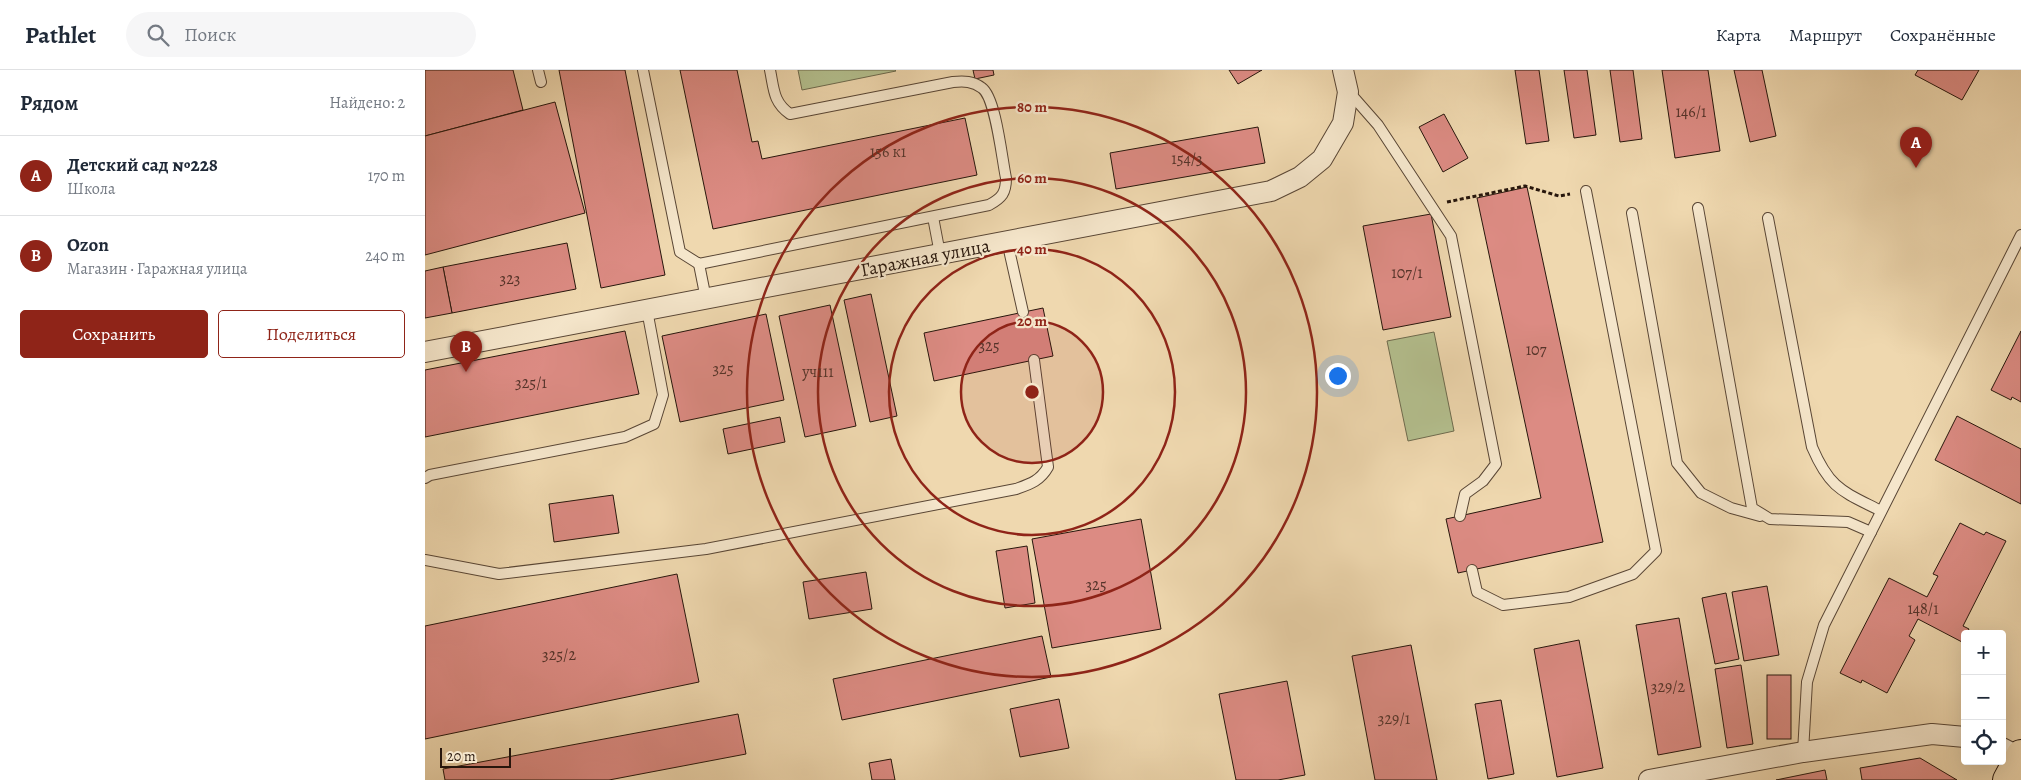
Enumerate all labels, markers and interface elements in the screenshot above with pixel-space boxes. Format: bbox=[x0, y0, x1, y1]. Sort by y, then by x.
search box bbox=[126, 12, 476, 57]
text: Pathlet bbox=[25, 19, 96, 51]
icon: search bbox=[144, 21, 172, 49]
text: Поиск bbox=[184, 22, 236, 48]
text: Карта bbox=[1716, 23, 1761, 47]
text: Маршрут bbox=[1789, 23, 1862, 47]
text: Сохранённые bbox=[1890, 23, 1996, 47]
text: Рядом bbox=[20, 89, 78, 117]
text: Найдено: 2 bbox=[329, 92, 405, 114]
text: 80 m bbox=[1017, 97, 1047, 117]
house number: 146/1 bbox=[1676, 101, 1707, 123]
pin: A bbox=[1900, 127, 1932, 168]
house number: 156 к1 bbox=[870, 141, 907, 163]
house number: 154/3 bbox=[1171, 148, 1203, 170]
text: Детский сад №228 bbox=[67, 152, 218, 178]
text: A bbox=[31, 165, 41, 187]
text: 170 m bbox=[368, 165, 405, 187]
text: 60 m bbox=[1017, 168, 1047, 188]
text: Школа bbox=[67, 178, 115, 200]
text: Ozon bbox=[67, 232, 109, 258]
street label: Гаражная улица bbox=[858, 233, 992, 283]
text: 40 m bbox=[1017, 239, 1047, 259]
text: B bbox=[31, 245, 41, 267]
text: 240 m bbox=[365, 245, 405, 267]
text: Магазин · Гаражная улица bbox=[67, 258, 247, 280]
house number: 107/1 bbox=[1391, 262, 1423, 284]
house number: 323 bbox=[500, 268, 520, 290]
button: Сохранить bbox=[20, 310, 208, 358]
button: Поделиться bbox=[218, 310, 405, 358]
text: 20 m bbox=[1017, 311, 1047, 331]
pin: B bbox=[450, 331, 482, 372]
house number: 325 bbox=[978, 335, 1000, 357]
house number: 107 bbox=[1526, 339, 1547, 361]
house number: 325 bbox=[712, 358, 734, 380]
house number: уч111 bbox=[801, 361, 834, 383]
your location bbox=[1325, 363, 1351, 389]
house number: 325/1 bbox=[515, 372, 547, 394]
centre of rings bbox=[1023, 383, 1041, 401]
house number: 325 bbox=[1085, 574, 1107, 596]
house number: 148/1 bbox=[1907, 598, 1939, 620]
map controls bbox=[1961, 630, 2006, 765]
button: + bbox=[1961, 630, 2006, 675]
house number: 325/2 bbox=[542, 644, 576, 666]
button: − bbox=[1961, 675, 2006, 720]
house number: 329/2 bbox=[1651, 676, 1686, 698]
house number: 329/1 bbox=[1378, 708, 1411, 730]
button: locate bbox=[1961, 720, 2006, 765]
scale bar bbox=[440, 745, 511, 768]
text: 20 m bbox=[447, 747, 476, 766]

